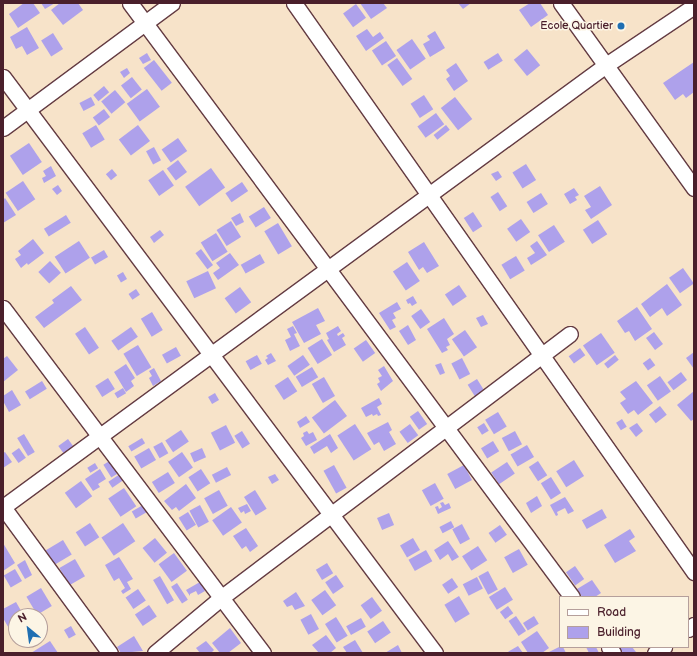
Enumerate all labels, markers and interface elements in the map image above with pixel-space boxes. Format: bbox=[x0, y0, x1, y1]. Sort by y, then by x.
place label: Ecole Quartier bbox=[540, 19, 613, 33]
marker: Ecole Quartier bbox=[616, 21, 626, 31]
legend bbox=[559, 596, 689, 648]
text: Road bbox=[597, 605, 626, 620]
north arrow bbox=[8, 608, 48, 648]
text: N bbox=[16, 610, 29, 626]
text: Building bbox=[597, 625, 641, 640]

